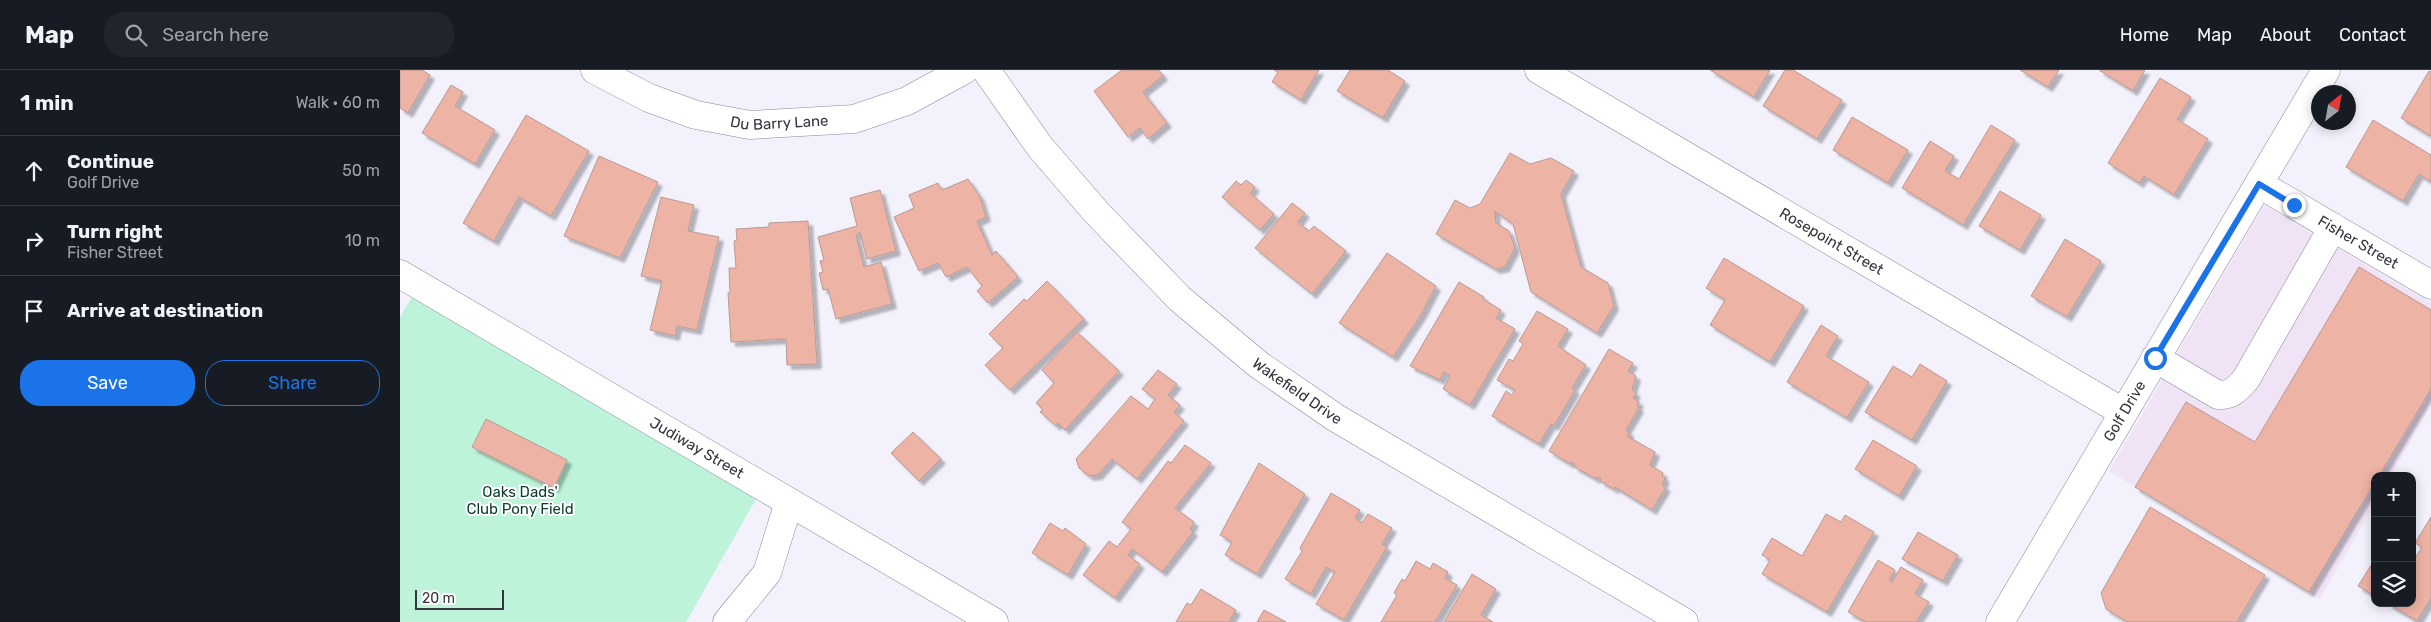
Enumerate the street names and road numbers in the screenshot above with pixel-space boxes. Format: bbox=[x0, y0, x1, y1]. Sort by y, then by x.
street label: Du Barry Lane bbox=[729, 111, 829, 134]
street label: Rosepoint Street bbox=[1776, 204, 1887, 279]
street label: Fisher Street bbox=[2315, 212, 2402, 273]
street label: Wakefield Drive bbox=[1249, 354, 1345, 428]
street label: Golf Drive bbox=[2100, 377, 2150, 445]
street label: Judiway Street bbox=[647, 413, 747, 483]

